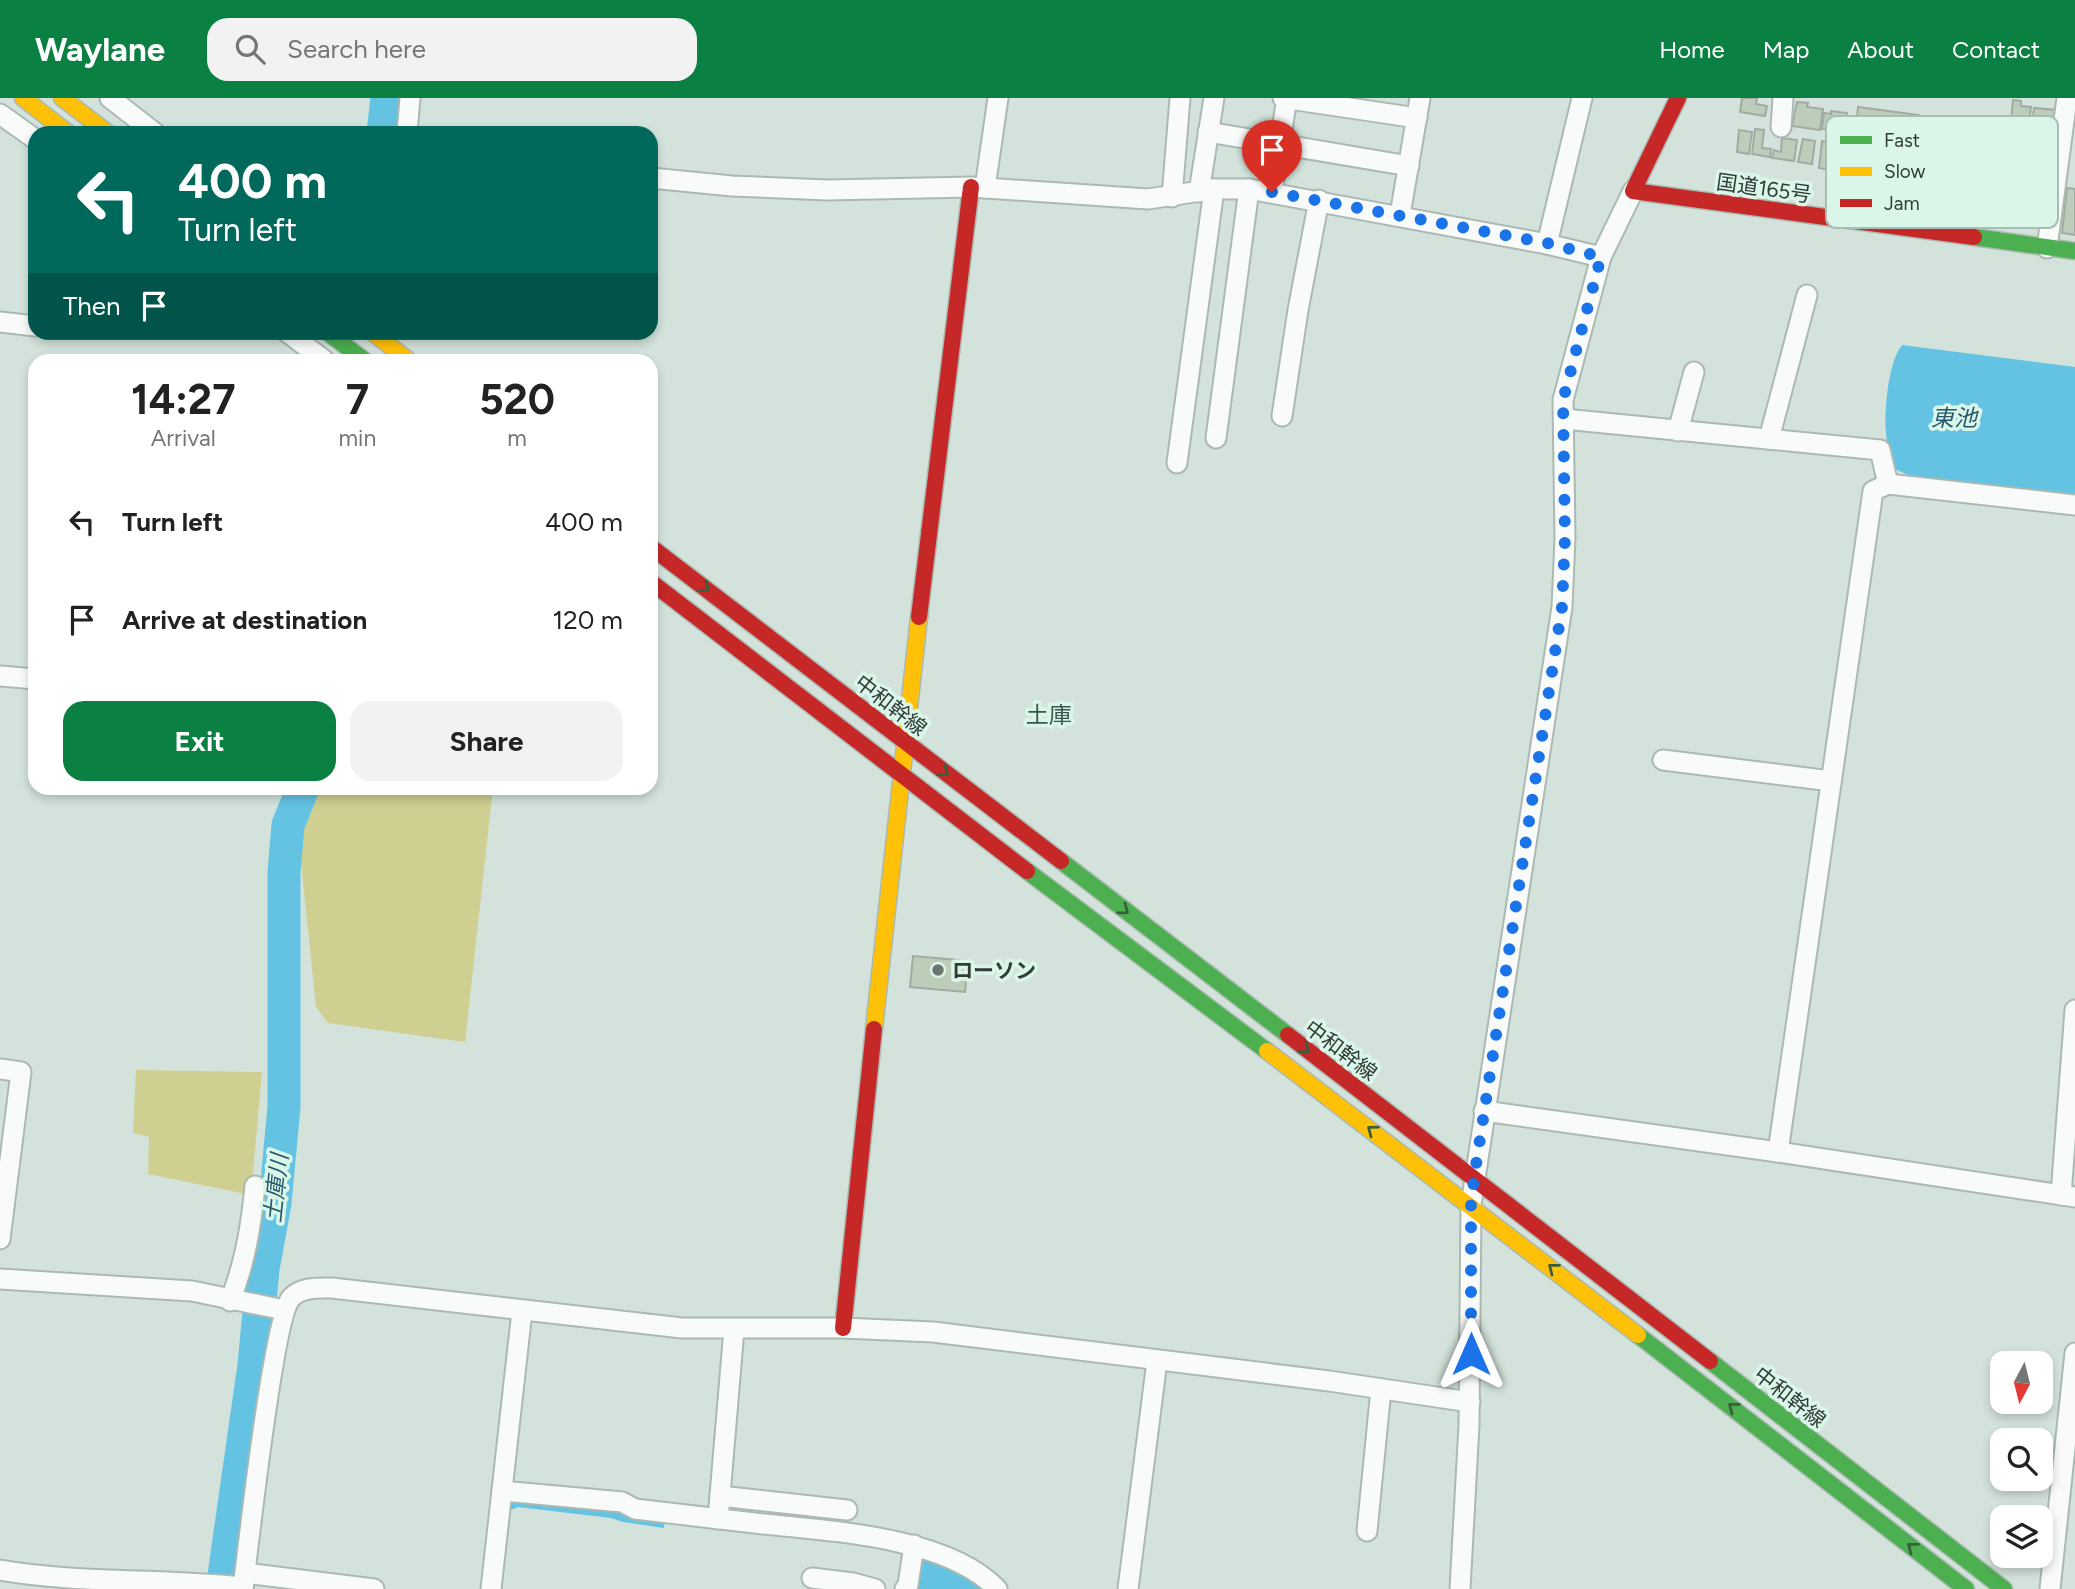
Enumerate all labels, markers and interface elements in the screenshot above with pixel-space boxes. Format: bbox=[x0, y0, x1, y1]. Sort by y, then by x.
search box bbox=[207, 18, 697, 81]
text: Waylane bbox=[35, 30, 165, 69]
icon: search bbox=[231, 30, 269, 68]
text: Search here bbox=[287, 33, 426, 65]
text: Home bbox=[1659, 35, 1725, 64]
text: Map bbox=[1763, 35, 1809, 64]
text: About bbox=[1847, 35, 1914, 64]
text: Contact bbox=[1952, 35, 2040, 64]
legend bbox=[1826, 116, 2058, 228]
pin bbox=[1242, 120, 1302, 192]
text: Fast bbox=[1884, 129, 1920, 152]
icon: arrive bbox=[1253, 131, 1291, 169]
text: 400 m bbox=[178, 151, 327, 210]
icon: left bbox=[63, 154, 154, 245]
text: Slow bbox=[1884, 160, 1926, 183]
street label: 国道165号 bbox=[1715, 169, 1813, 207]
text: Jam bbox=[1884, 192, 1920, 215]
text: Turn left bbox=[178, 211, 297, 249]
icon: arrive bbox=[135, 287, 173, 325]
text: Then bbox=[63, 290, 121, 322]
text: 14:27 bbox=[131, 374, 236, 425]
text: 7 bbox=[346, 374, 369, 425]
text: 520 bbox=[479, 374, 555, 425]
water label: 東池 bbox=[1931, 404, 1979, 432]
text: Arrival bbox=[151, 424, 216, 452]
text: min bbox=[338, 424, 376, 452]
text: m bbox=[507, 424, 527, 452]
icon: left bbox=[63, 503, 101, 541]
text: Turn left bbox=[122, 506, 223, 538]
text: 400 m bbox=[545, 506, 623, 538]
one-way arrow bbox=[697, 580, 710, 593]
icon: arrive bbox=[63, 601, 101, 639]
text: Arrive at destination bbox=[122, 604, 367, 636]
text: 120 m bbox=[553, 604, 623, 636]
street label: 中和幹線 bbox=[850, 669, 932, 741]
button: Exit bbox=[63, 701, 336, 781]
button: Share bbox=[350, 701, 623, 781]
district label: 土庫 bbox=[1026, 701, 1072, 729]
one-way arrow bbox=[936, 763, 949, 776]
one-way arrow bbox=[1117, 902, 1129, 915]
place label: ローソン bbox=[952, 958, 1036, 983]
marker: ローソン bbox=[930, 962, 946, 978]
street label: 中和幹線 bbox=[1300, 1015, 1382, 1085]
one-way arrow bbox=[1297, 1040, 1310, 1053]
one-way arrow bbox=[1367, 1126, 1380, 1139]
water label: 土庫川 bbox=[258, 1149, 294, 1224]
one-way arrow bbox=[1548, 1264, 1561, 1277]
position arrow bbox=[1434, 1317, 1508, 1391]
north arrow bbox=[1990, 1351, 2053, 1414]
map controls bbox=[1990, 1351, 2053, 1568]
street label: 中和幹線 bbox=[1749, 1361, 1831, 1433]
one-way arrow bbox=[1728, 1403, 1740, 1416]
button: search bbox=[1990, 1428, 2053, 1491]
button: layers bbox=[1990, 1505, 2053, 1568]
one-way arrow bbox=[1908, 1543, 1920, 1556]

